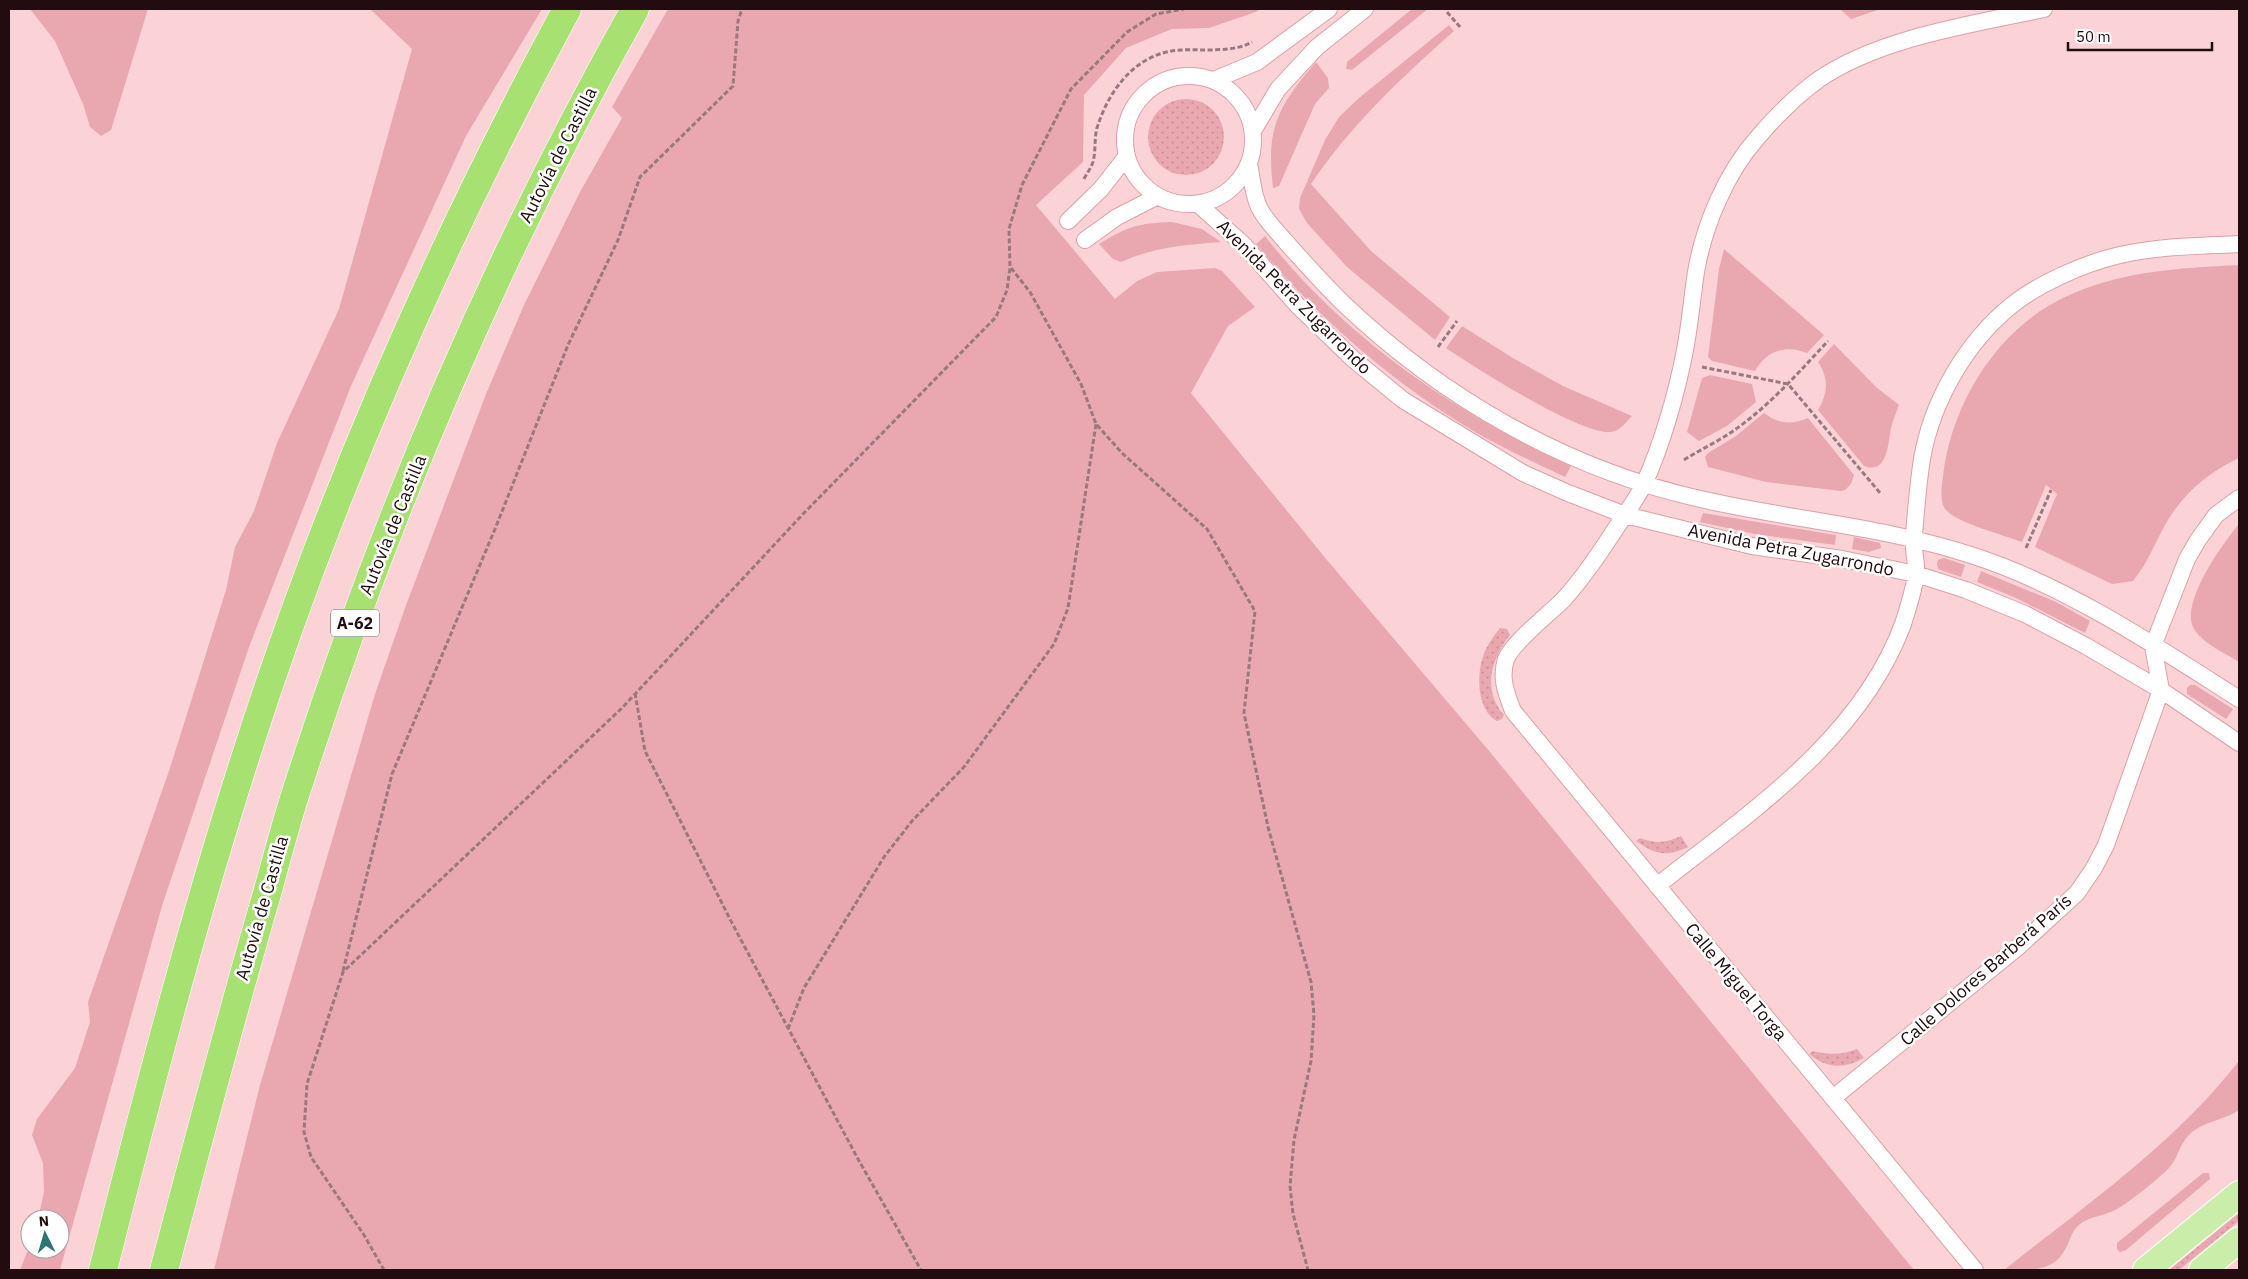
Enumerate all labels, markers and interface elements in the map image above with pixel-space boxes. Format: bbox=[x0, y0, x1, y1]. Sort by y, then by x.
scale bar bbox=[2068, 20, 2212, 52]
text: 50 m bbox=[2076, 27, 2111, 46]
street label: Autovía de Castilla bbox=[513, 83, 602, 227]
street label: Avenida Petra Zugarrondo bbox=[1212, 214, 1377, 379]
street label: Autovía de Castilla bbox=[354, 451, 431, 598]
street label: Avenida Petra Zugarrondo bbox=[1686, 518, 1896, 581]
road number: A-62 bbox=[331, 610, 379, 636]
street label: Autovía de Castilla bbox=[230, 833, 293, 983]
street label: Calle Dolores Barberá París bbox=[1895, 889, 2076, 1050]
street label: Calle Miguel Torga bbox=[1680, 918, 1793, 1046]
north arrow bbox=[20, 1209, 70, 1259]
text: N bbox=[38, 1212, 50, 1230]

